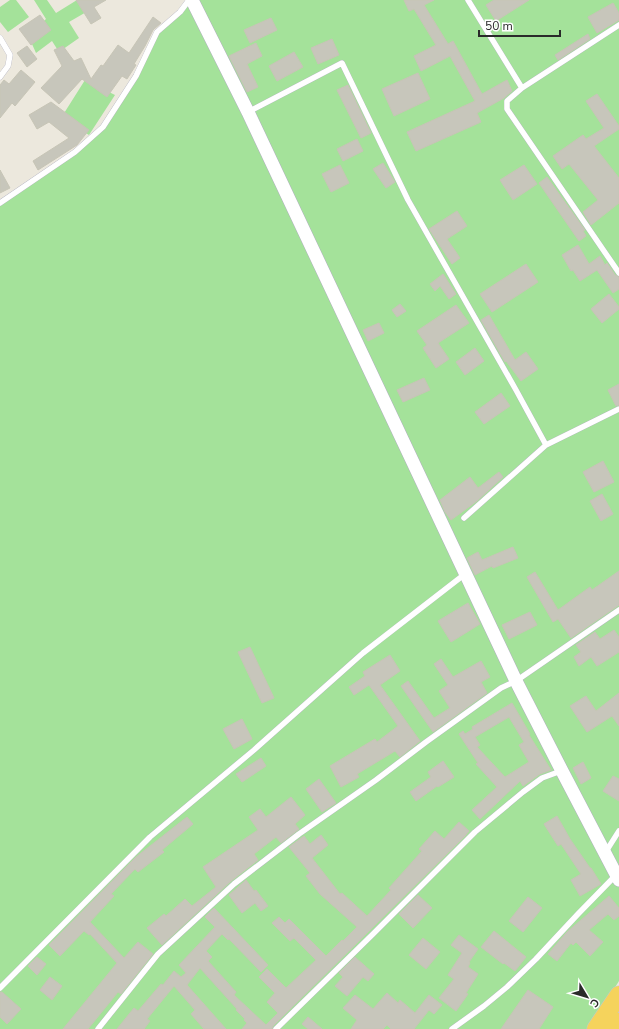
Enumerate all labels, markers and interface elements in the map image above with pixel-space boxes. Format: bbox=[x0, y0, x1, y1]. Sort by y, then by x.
scale bar bbox=[479, 12, 560, 38]
text: 50 m bbox=[485, 18, 513, 34]
north arrow bbox=[567, 977, 607, 1017]
text: С bbox=[586, 995, 603, 1011]

